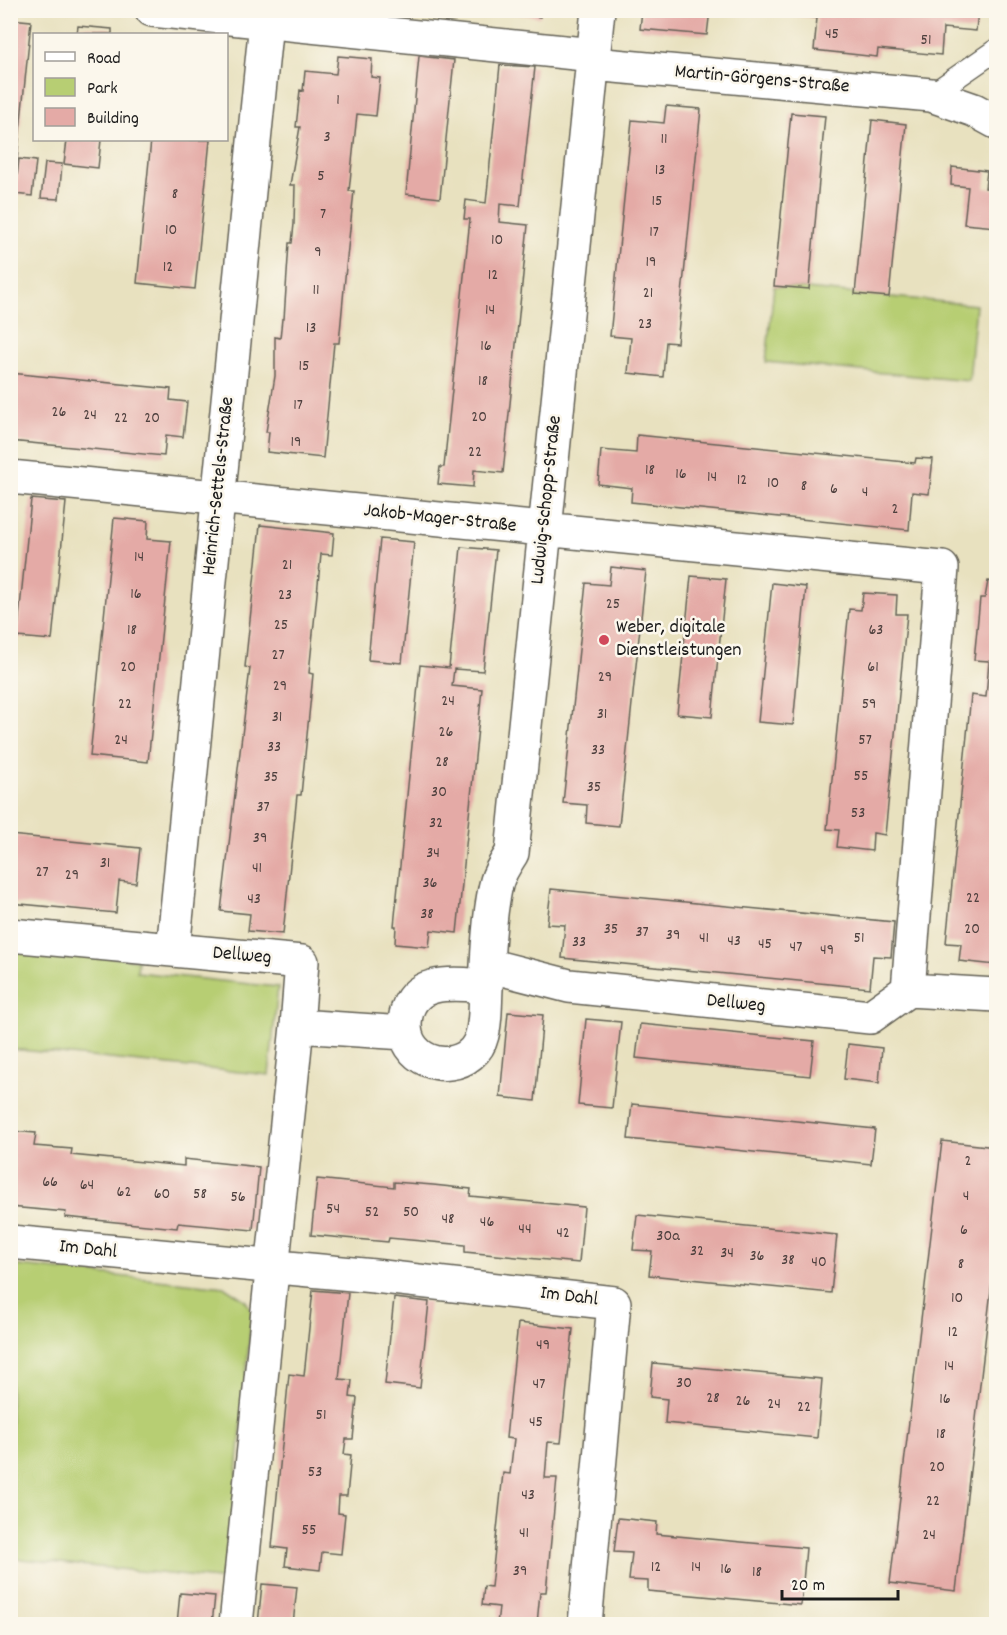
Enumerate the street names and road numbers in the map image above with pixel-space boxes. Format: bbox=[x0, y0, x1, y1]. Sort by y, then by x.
street label: Martin-Görgens-Straße bbox=[673, 58, 851, 102]
street label: Heinrich-Settels-Straße bbox=[196, 395, 242, 577]
street label: Ludwig-Schopp-Straße bbox=[524, 414, 570, 586]
street label: Jakob-Mager-Straße bbox=[362, 497, 518, 541]
street label: Dellweg bbox=[211, 939, 273, 973]
street label: Dellweg bbox=[705, 987, 767, 1021]
street label: Im Dahl bbox=[58, 1233, 119, 1267]
street label: Im Dahl bbox=[538, 1280, 600, 1314]

